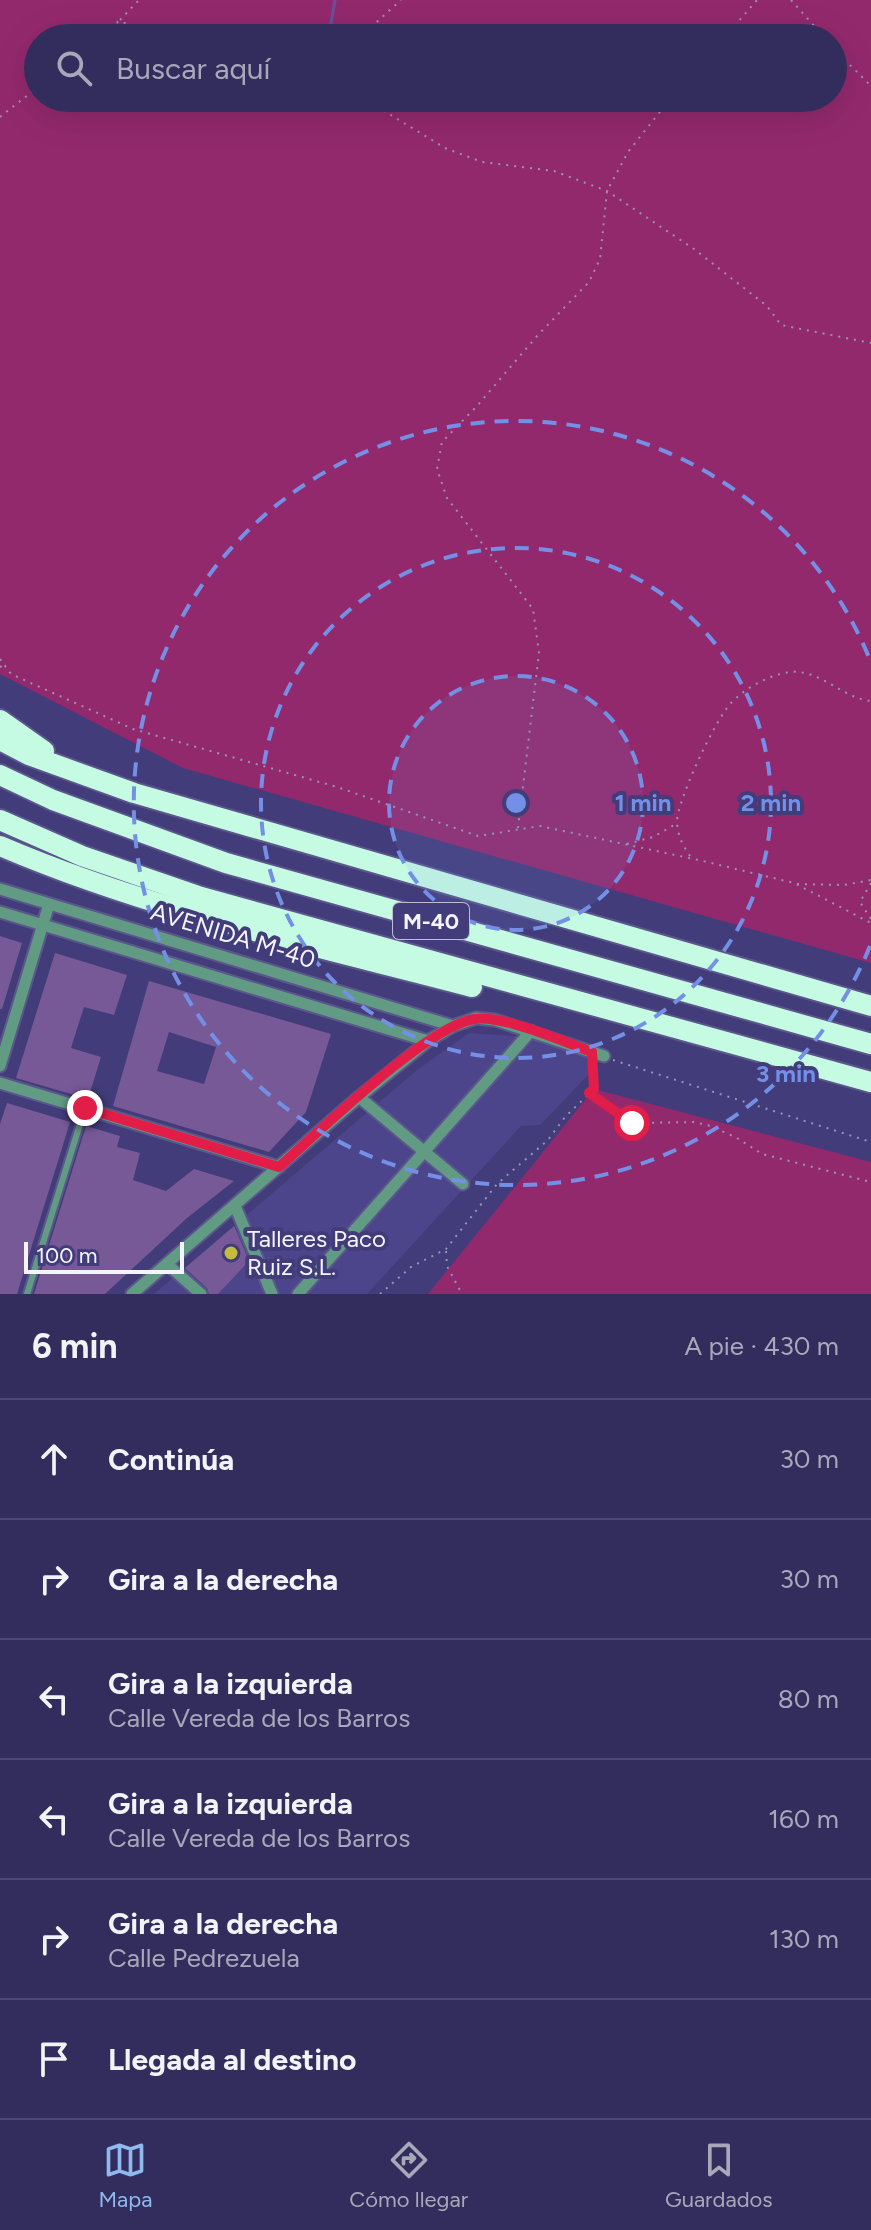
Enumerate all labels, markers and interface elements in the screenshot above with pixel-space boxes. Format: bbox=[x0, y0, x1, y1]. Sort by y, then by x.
search box bbox=[24, 24, 847, 112]
icon: search bbox=[52, 46, 96, 90]
text: Buscar aquí bbox=[116, 50, 270, 87]
text: 1 min bbox=[615, 788, 671, 817]
text: 2 min bbox=[741, 788, 801, 817]
centre of rings bbox=[502, 789, 530, 817]
street label: AVENIDA M-40 bbox=[147, 897, 319, 974]
road number: M-40 bbox=[393, 903, 469, 939]
text: 3 min bbox=[756, 1059, 816, 1088]
route end bbox=[67, 1090, 103, 1126]
route start bbox=[614, 1105, 650, 1141]
place label: Talleres Paco Ruiz S.L. bbox=[247, 1224, 386, 1281]
scale bar bbox=[24, 1238, 184, 1274]
text: 100 m bbox=[36, 1242, 97, 1269]
marker: Talleres Paco Ruiz S.L. bbox=[222, 1244, 240, 1262]
text: 6 min bbox=[32, 1326, 118, 1367]
text: A pie · 430 m bbox=[684, 1330, 839, 1362]
icon: ahead bbox=[32, 1437, 76, 1481]
text: Continúa bbox=[108, 1441, 234, 1478]
text: 30 m bbox=[780, 1443, 839, 1475]
icon: right bbox=[32, 1557, 76, 1601]
text: Gira a la derecha bbox=[108, 1561, 338, 1598]
text: 30 m bbox=[780, 1563, 839, 1595]
text: Gira a la izquierda bbox=[108, 1665, 353, 1702]
icon: left bbox=[32, 1677, 76, 1721]
text: 80 m bbox=[778, 1683, 839, 1715]
text: Calle Vereda de los Barros bbox=[108, 1702, 410, 1734]
text: Gira a la izquierda bbox=[108, 1785, 353, 1822]
icon: left bbox=[32, 1797, 76, 1841]
text: 160 m bbox=[768, 1803, 839, 1835]
text: Calle Vereda de los Barros bbox=[108, 1822, 410, 1854]
text: Gira a la derecha bbox=[108, 1905, 338, 1942]
icon: right bbox=[32, 1917, 76, 1961]
text: 130 m bbox=[769, 1923, 839, 1955]
text: Calle Pedrezuela bbox=[108, 1942, 300, 1974]
icon: arrive bbox=[32, 2037, 76, 2081]
text: Llegada al destino bbox=[108, 2041, 356, 2078]
tab: Mapa bbox=[98, 2138, 152, 2213]
tab: Cómo llegar bbox=[349, 2138, 468, 2213]
tab: Guardados bbox=[665, 2138, 773, 2213]

